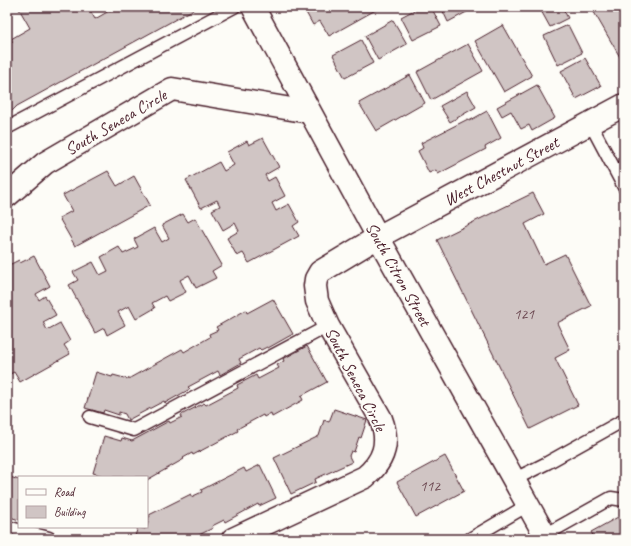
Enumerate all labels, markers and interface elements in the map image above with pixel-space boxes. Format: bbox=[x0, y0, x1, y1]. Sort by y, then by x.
street label: South Seneca Circle bbox=[61, 84, 172, 160]
street label: West Chestnut Street bbox=[441, 131, 564, 211]
street label: South Citron Street bbox=[361, 219, 437, 332]
house number: 121 bbox=[514, 305, 535, 324]
street label: South Seneca Circle bbox=[320, 324, 391, 436]
legend bbox=[18, 476, 148, 528]
house number: 112 bbox=[420, 477, 441, 496]
text: Road bbox=[54, 484, 76, 500]
text: Building bbox=[54, 504, 86, 520]

